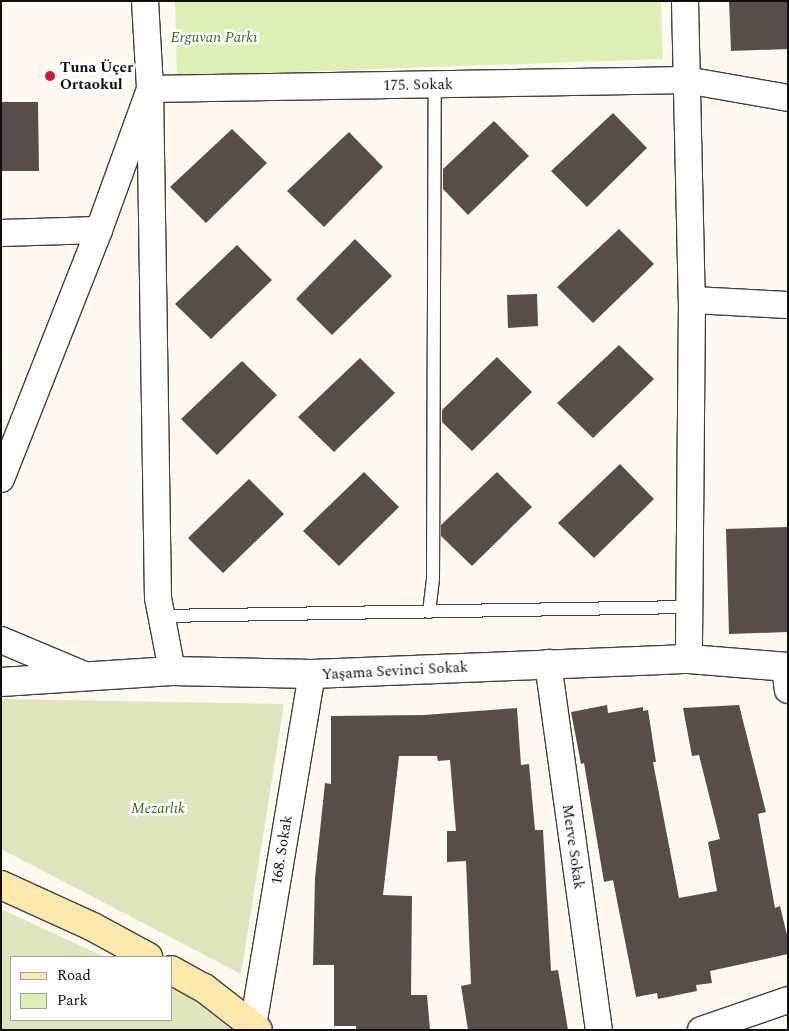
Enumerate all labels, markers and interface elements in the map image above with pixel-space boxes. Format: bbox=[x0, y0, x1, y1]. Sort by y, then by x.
park label: Erguvan Parkı bbox=[170, 29, 258, 47]
place label: Tuna Üçer Ortaokul bbox=[60, 58, 133, 93]
marker: Tuna Üçer Ortaokul bbox=[44, 70, 56, 82]
street label: 175. Sokak bbox=[383, 75, 453, 95]
street label: Yaşama Sevinci Sokak bbox=[321, 658, 469, 684]
park label: Mezarlık bbox=[131, 800, 185, 818]
street label: Merve Sokak bbox=[558, 803, 588, 891]
street label: 168. Sokak bbox=[268, 814, 296, 886]
legend bbox=[10, 956, 172, 1021]
text: Road bbox=[57, 964, 91, 987]
text: Park bbox=[57, 989, 88, 1012]

